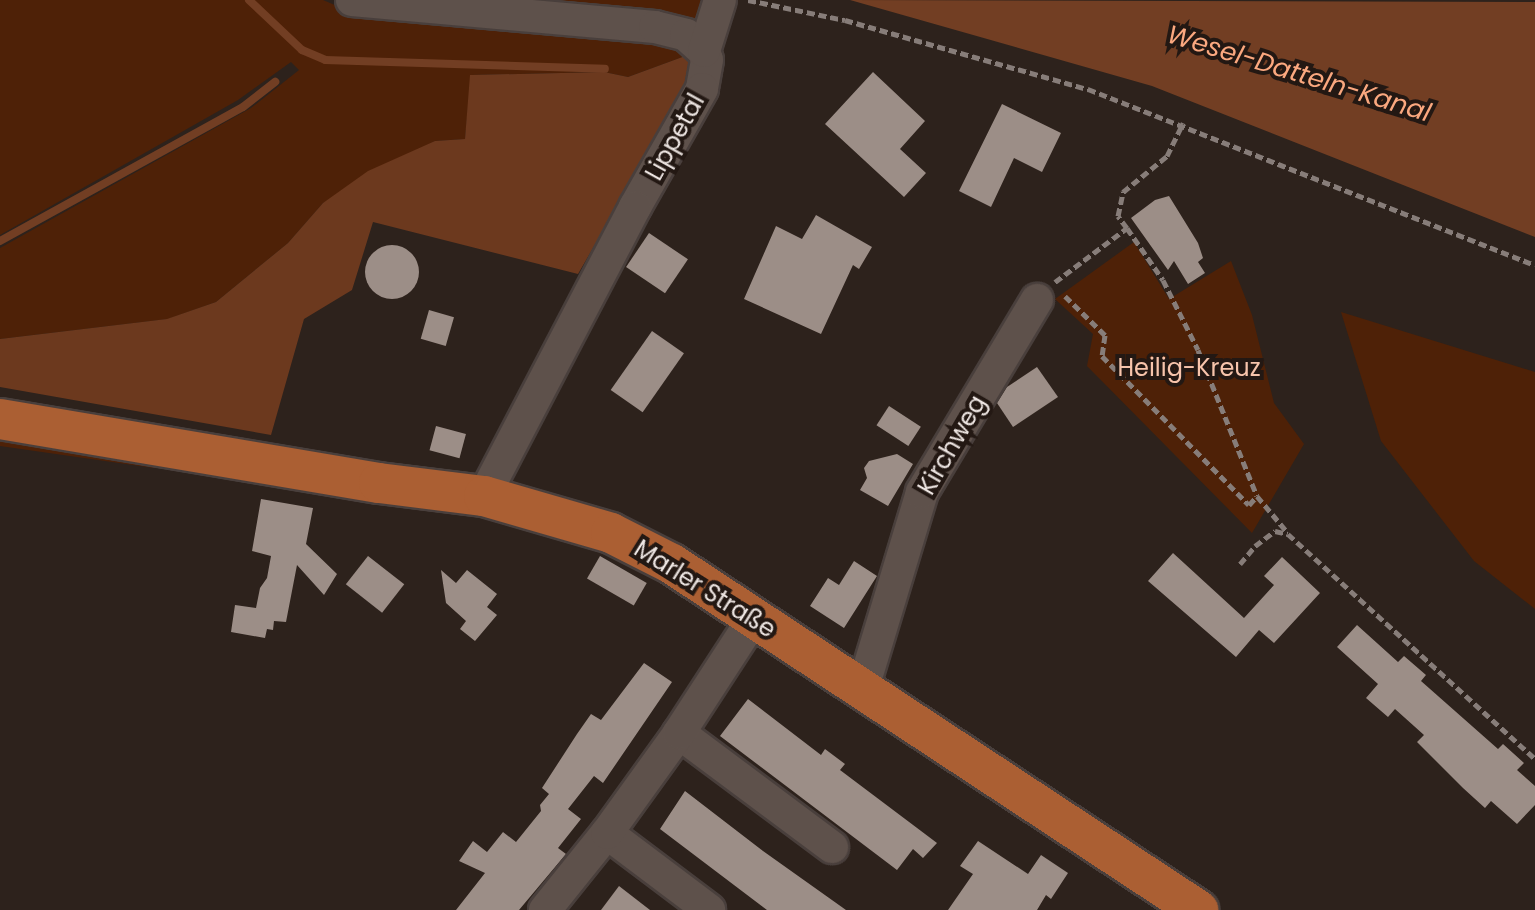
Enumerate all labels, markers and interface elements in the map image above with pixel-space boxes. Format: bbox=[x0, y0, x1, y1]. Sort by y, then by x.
water label: Wesel-Datteln-Kanal bbox=[1163, 19, 1435, 129]
street label: Lippetal bbox=[640, 89, 710, 185]
park label: Heilig-Kreuz bbox=[1117, 354, 1261, 382]
street label: Kirchweg bbox=[912, 390, 992, 500]
street label: Marler Straße bbox=[629, 534, 781, 644]

